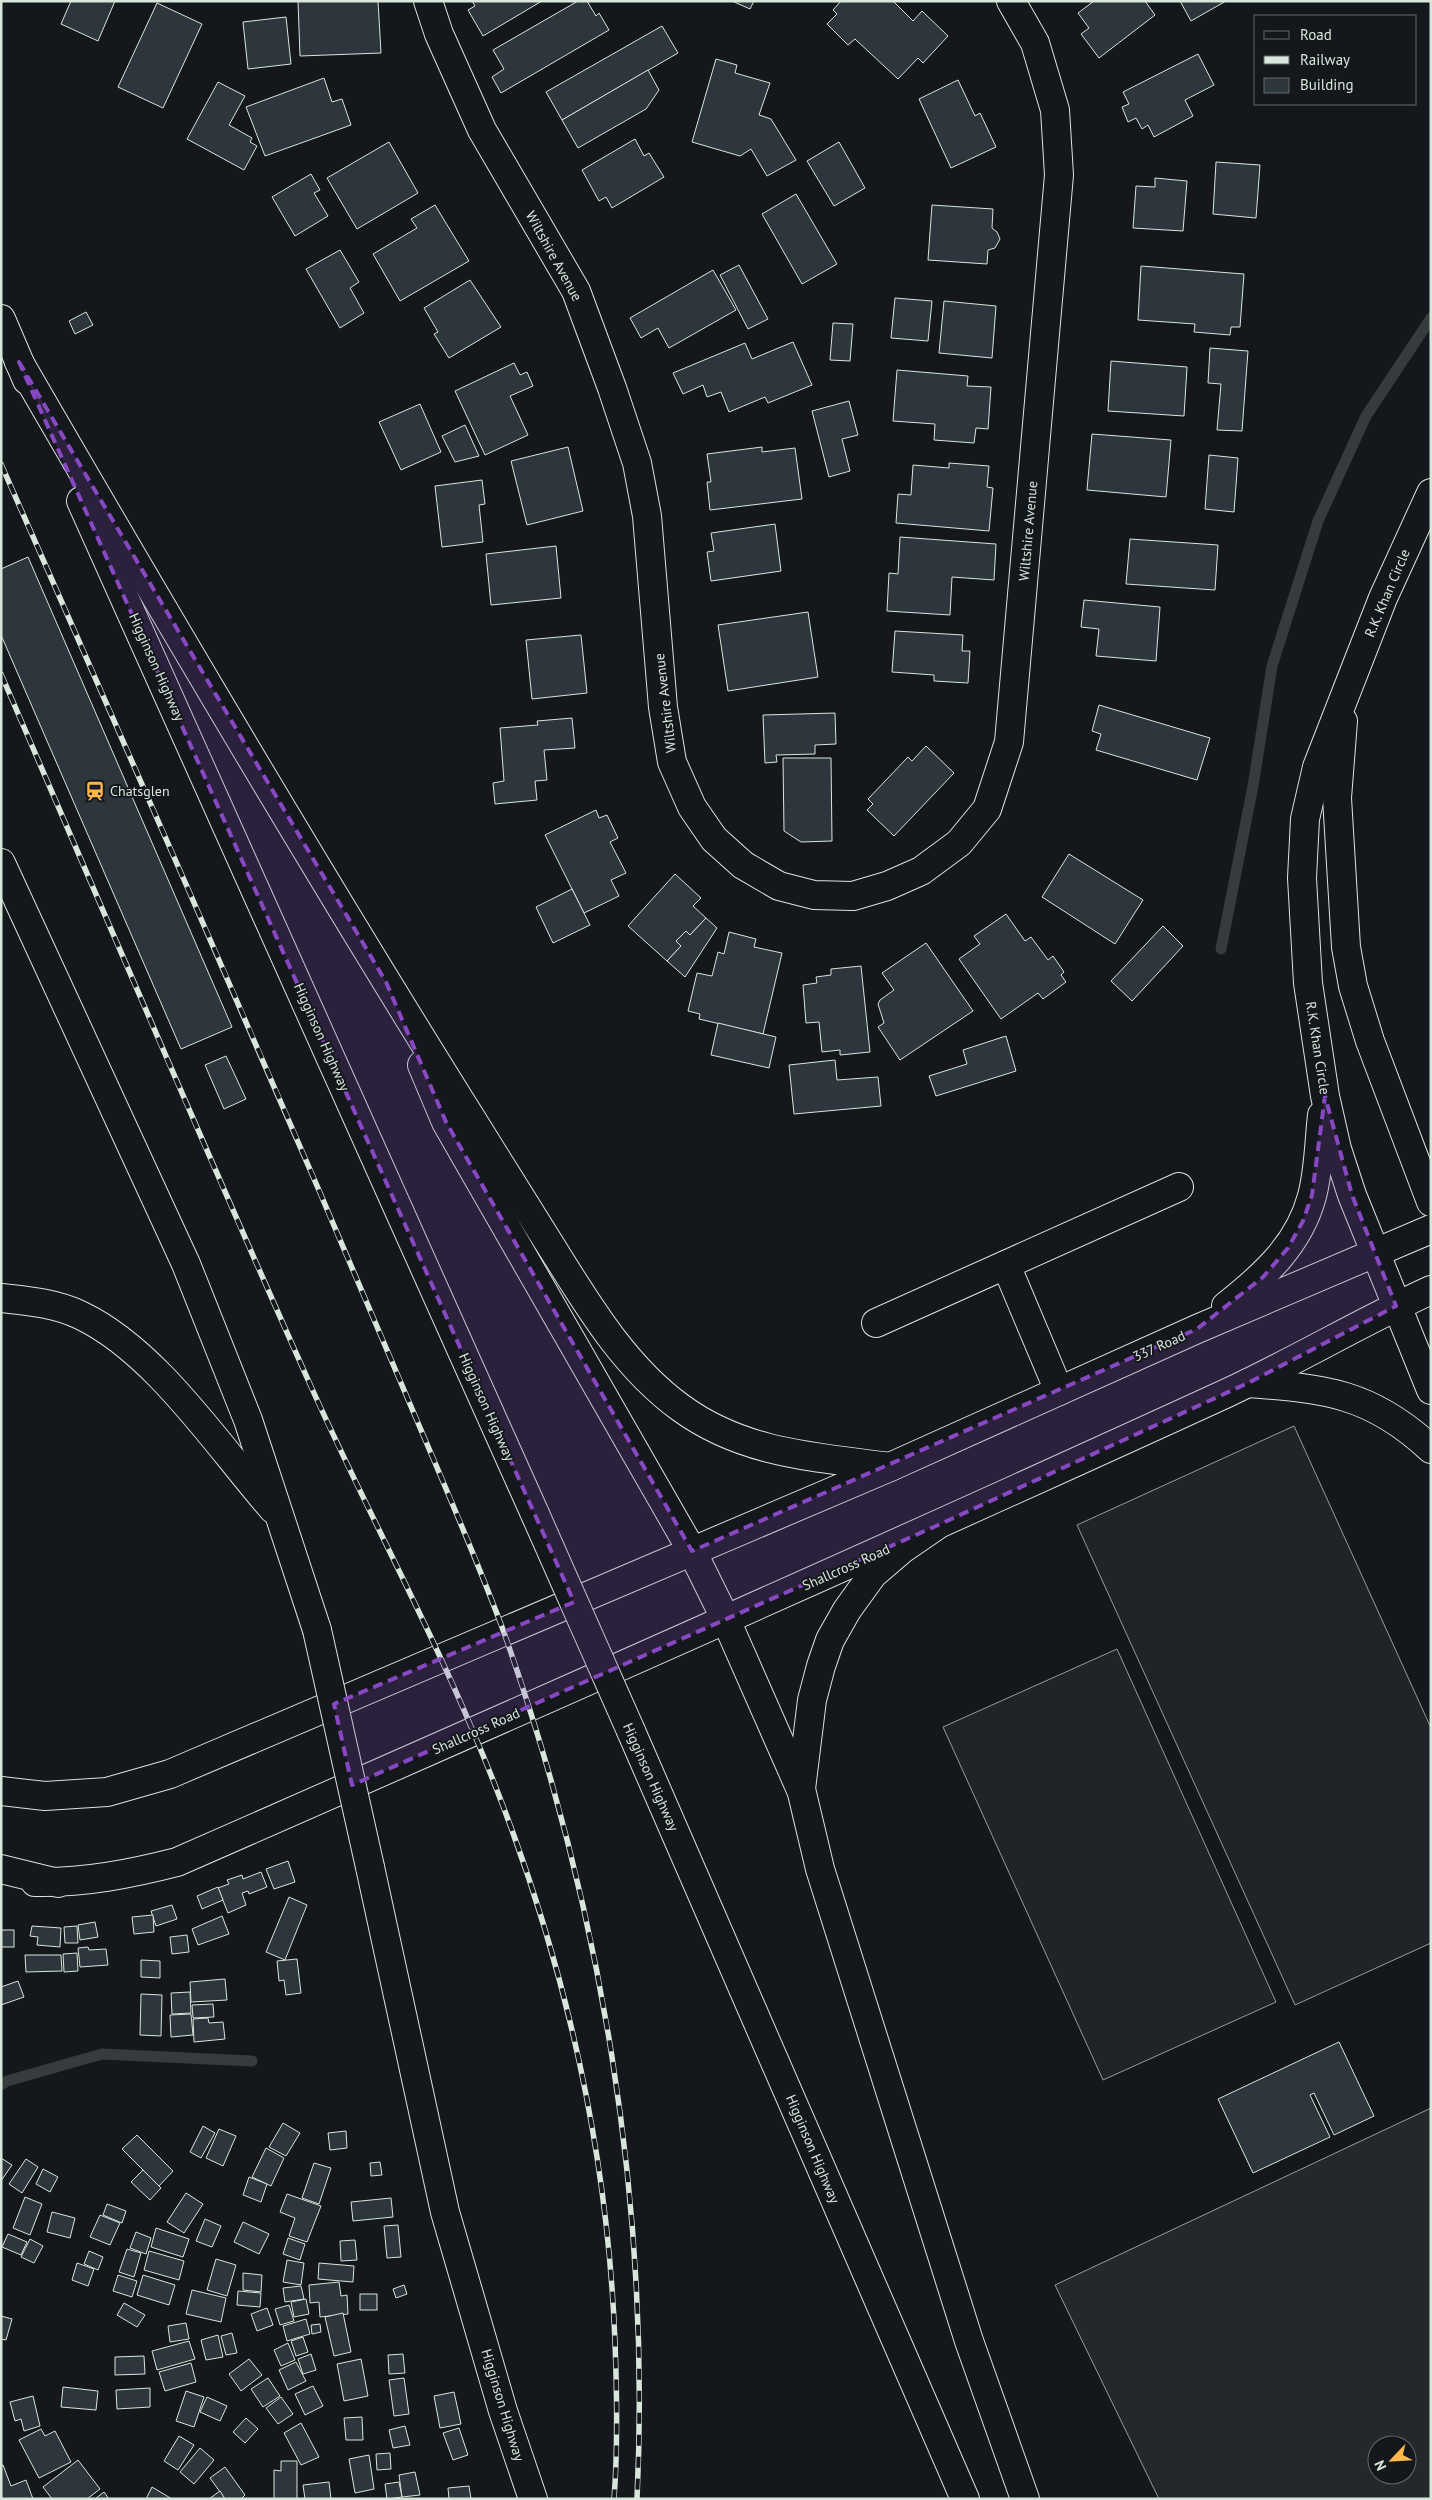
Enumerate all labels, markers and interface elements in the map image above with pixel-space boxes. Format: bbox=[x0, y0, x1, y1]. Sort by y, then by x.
legend bbox=[1254, 15, 1417, 105]
text: Road bbox=[1300, 25, 1332, 44]
text: Railway bbox=[1300, 50, 1350, 69]
text: Building bbox=[1300, 75, 1354, 94]
street label: Wiltshire Avenue bbox=[522, 208, 586, 304]
street label: Wiltshire Avenue bbox=[1015, 480, 1041, 582]
street label: R.K. Khan Circle bbox=[1360, 546, 1414, 640]
street label: Higginson Highway bbox=[125, 610, 189, 724]
street label: Wiltshire Avenue bbox=[650, 652, 680, 754]
station icon: Chatsglen bbox=[84, 780, 106, 802]
place label: Chatsglen bbox=[110, 782, 170, 800]
street label: Higginson Highway bbox=[290, 980, 354, 1094]
street label: R.K. Khan Circle bbox=[1302, 1000, 1334, 1096]
street label: 337 Road bbox=[1130, 1326, 1188, 1366]
street label: Higginson Highway bbox=[455, 1350, 519, 1464]
street label: Shallcross Road bbox=[799, 1540, 893, 1594]
street label: Shallcross Road bbox=[429, 1704, 523, 1758]
street label: Higginson Highway bbox=[619, 1720, 683, 1834]
street label: Higginson Highway bbox=[782, 2092, 844, 2207]
street label: Higginson Highway bbox=[477, 2347, 529, 2464]
north arrow bbox=[1367, 2435, 1417, 2485]
text: N bbox=[1370, 2458, 1390, 2473]

